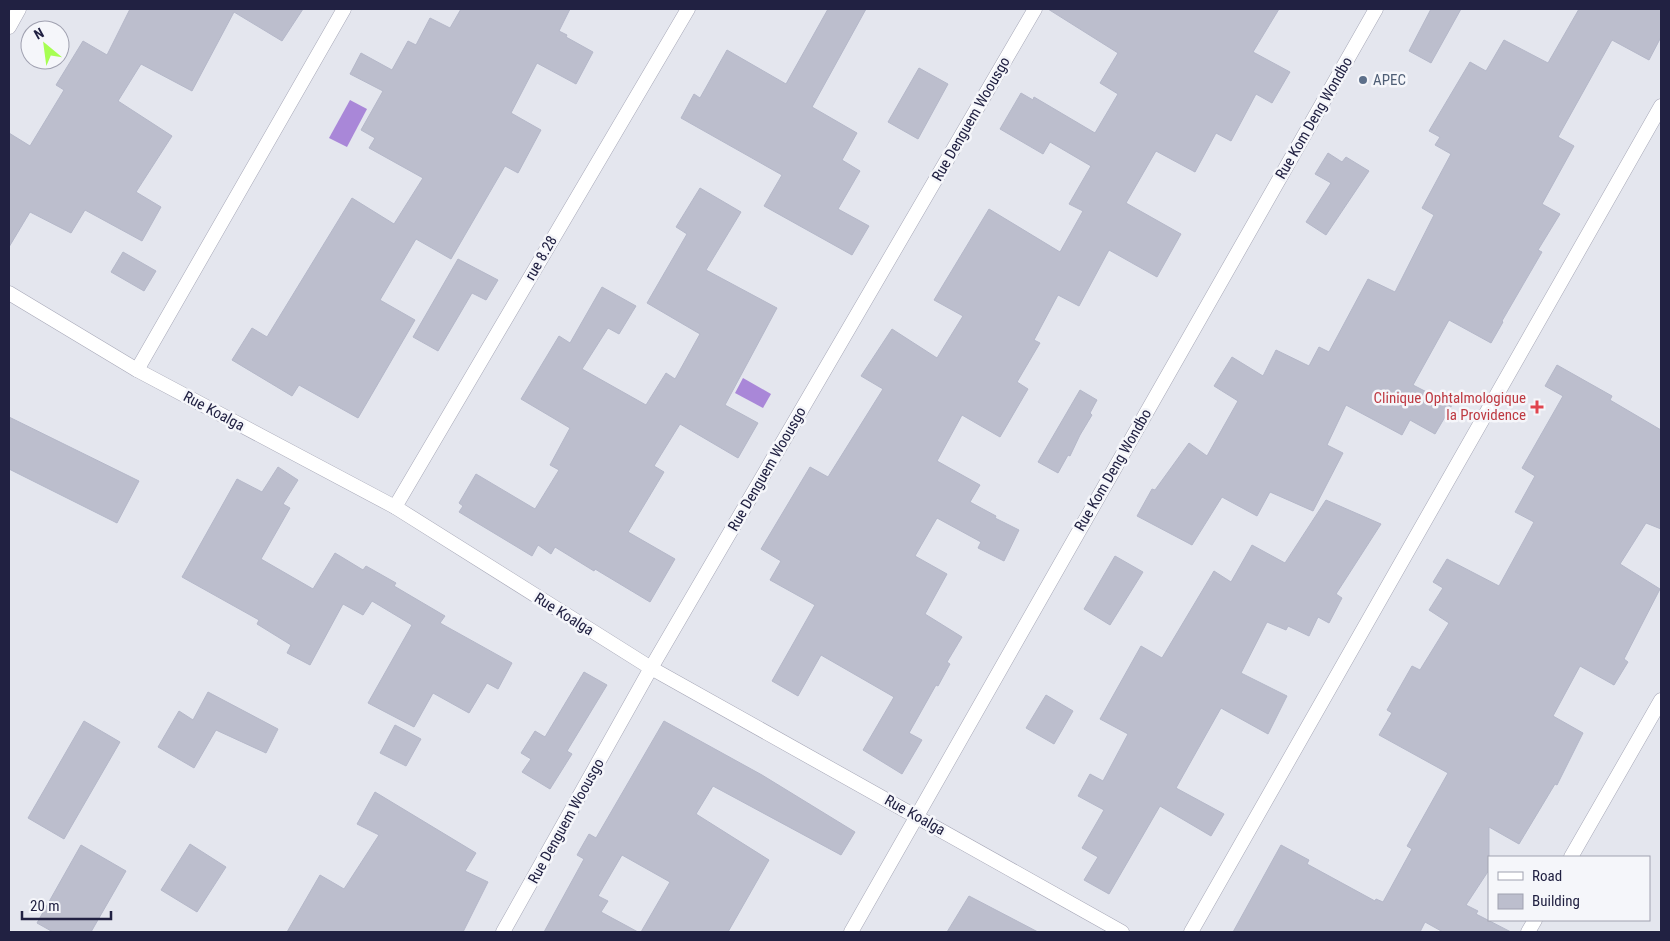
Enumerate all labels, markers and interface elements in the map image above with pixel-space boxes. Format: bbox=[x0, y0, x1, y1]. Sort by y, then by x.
north arrow bbox=[20, 20, 70, 70]
text: N bbox=[31, 25, 46, 43]
street label: Rue Denguem Woousgo bbox=[928, 54, 1014, 184]
street label: Rue Kom Deng Wondbo bbox=[1272, 54, 1356, 182]
place label: APEC bbox=[1373, 71, 1406, 89]
marker: APEC bbox=[1357, 74, 1369, 86]
street label: rue 8.28 bbox=[521, 233, 561, 283]
street label: Rue Koalga bbox=[180, 387, 248, 435]
place label: Clinique Ophtalmologique la Providence bbox=[1374, 389, 1526, 424]
marker: Clinique Ophtalmologique la Providence bbox=[1530, 400, 1544, 414]
street label: Rue Denguem Woousgo bbox=[724, 404, 810, 534]
street label: Rue Kom Deng Wondbo bbox=[1071, 406, 1155, 534]
street label: Rue Koalga bbox=[531, 589, 597, 639]
street label: Rue Denguem Woousgo bbox=[524, 755, 608, 887]
street label: Rue Koalga bbox=[882, 791, 948, 839]
legend bbox=[1488, 856, 1650, 921]
text: Road bbox=[1532, 867, 1562, 885]
scale bar bbox=[22, 888, 111, 920]
text: Building bbox=[1532, 892, 1580, 910]
text: 20 m bbox=[30, 897, 60, 915]

